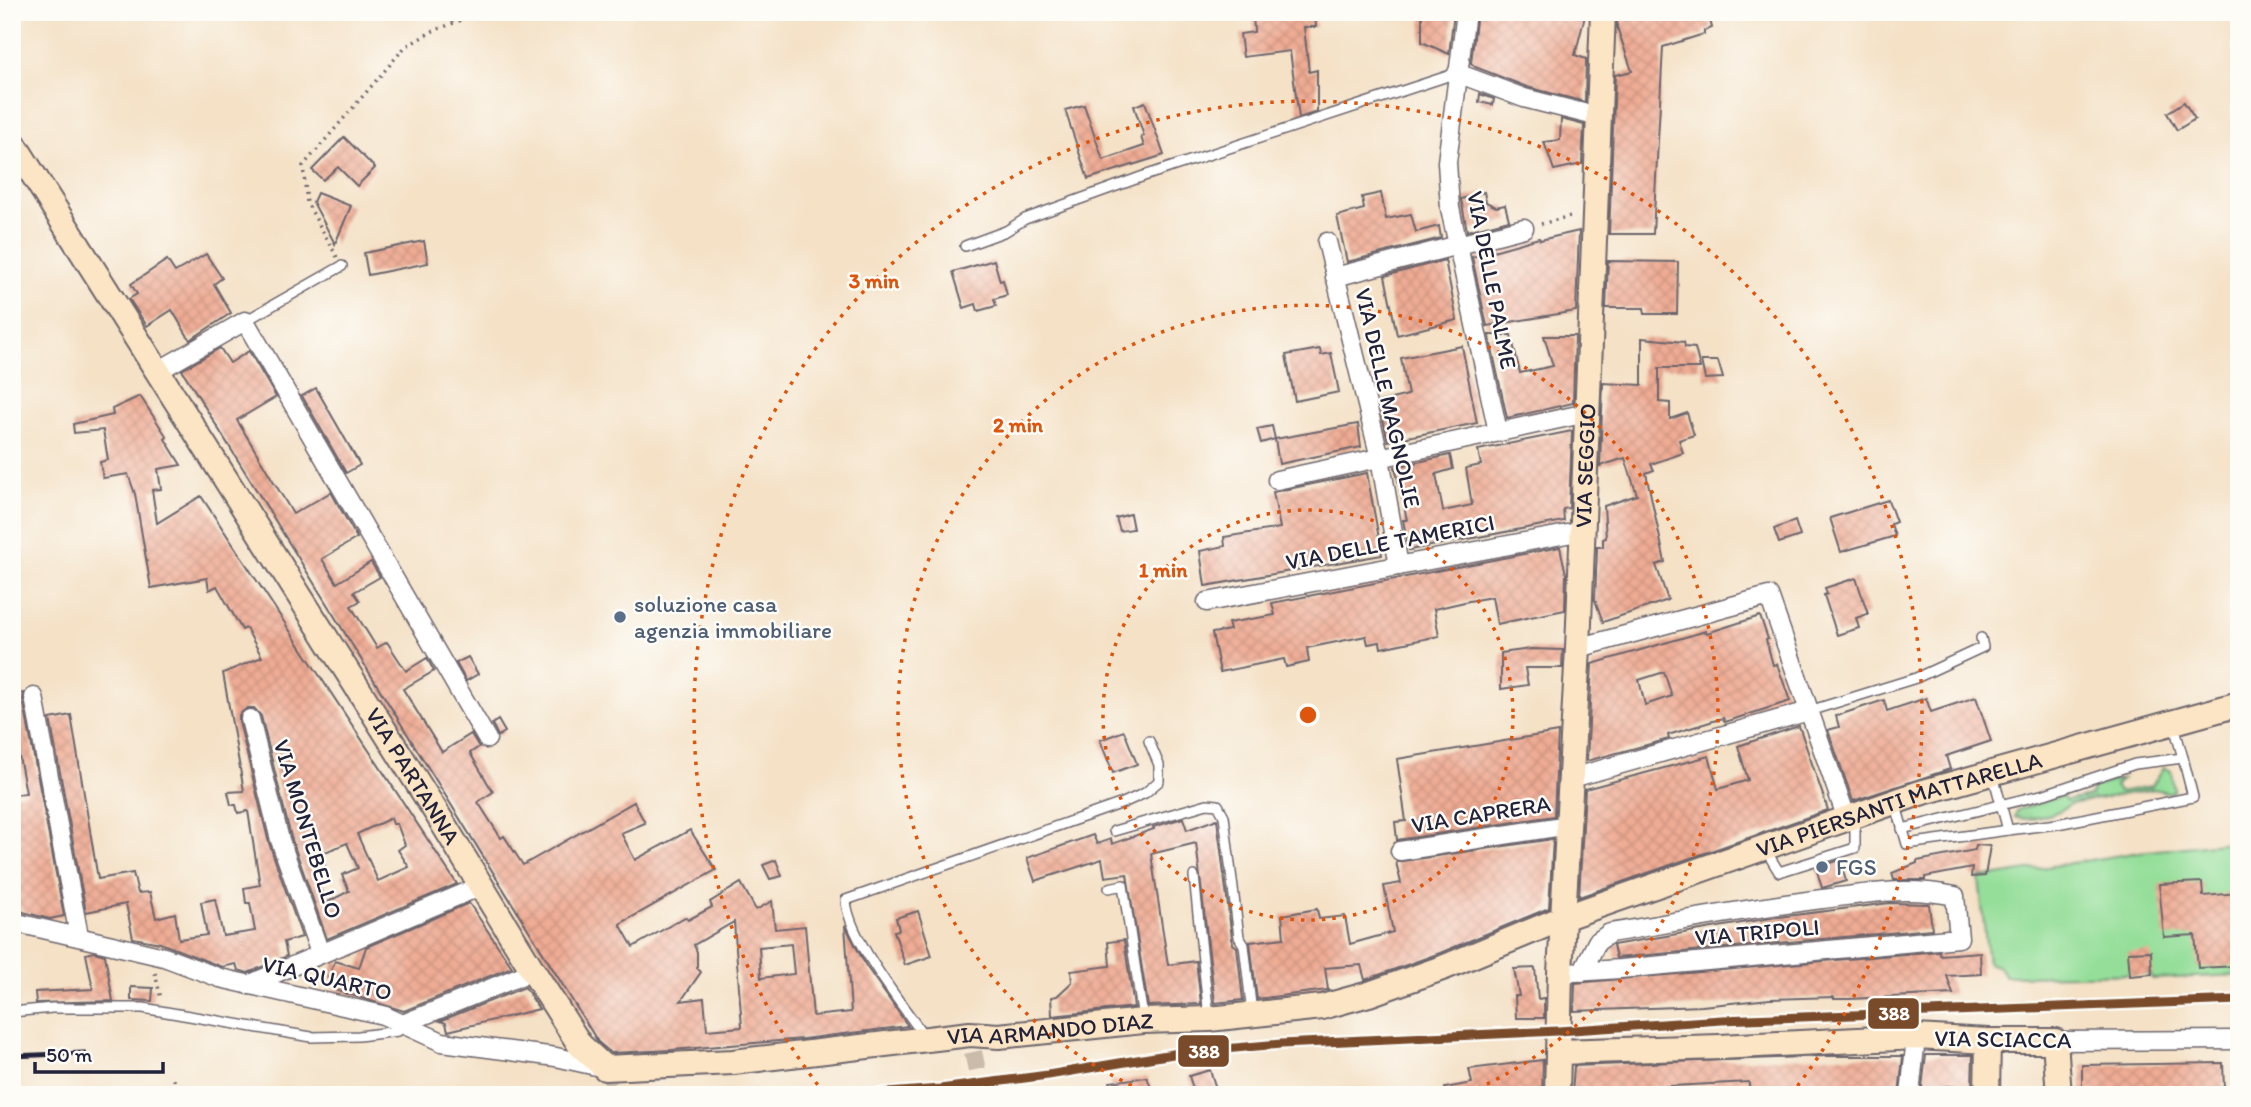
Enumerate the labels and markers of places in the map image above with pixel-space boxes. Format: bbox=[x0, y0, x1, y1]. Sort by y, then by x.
place label: soluzione casa agenzia immobiliare bbox=[634, 590, 832, 644]
marker: soluzione casa agenzia immobiliare bbox=[612, 609, 628, 625]
centre of rings bbox=[1296, 703, 1320, 727]
place label: FGS bbox=[1836, 853, 1877, 881]
marker: FGS bbox=[1814, 859, 1830, 875]

